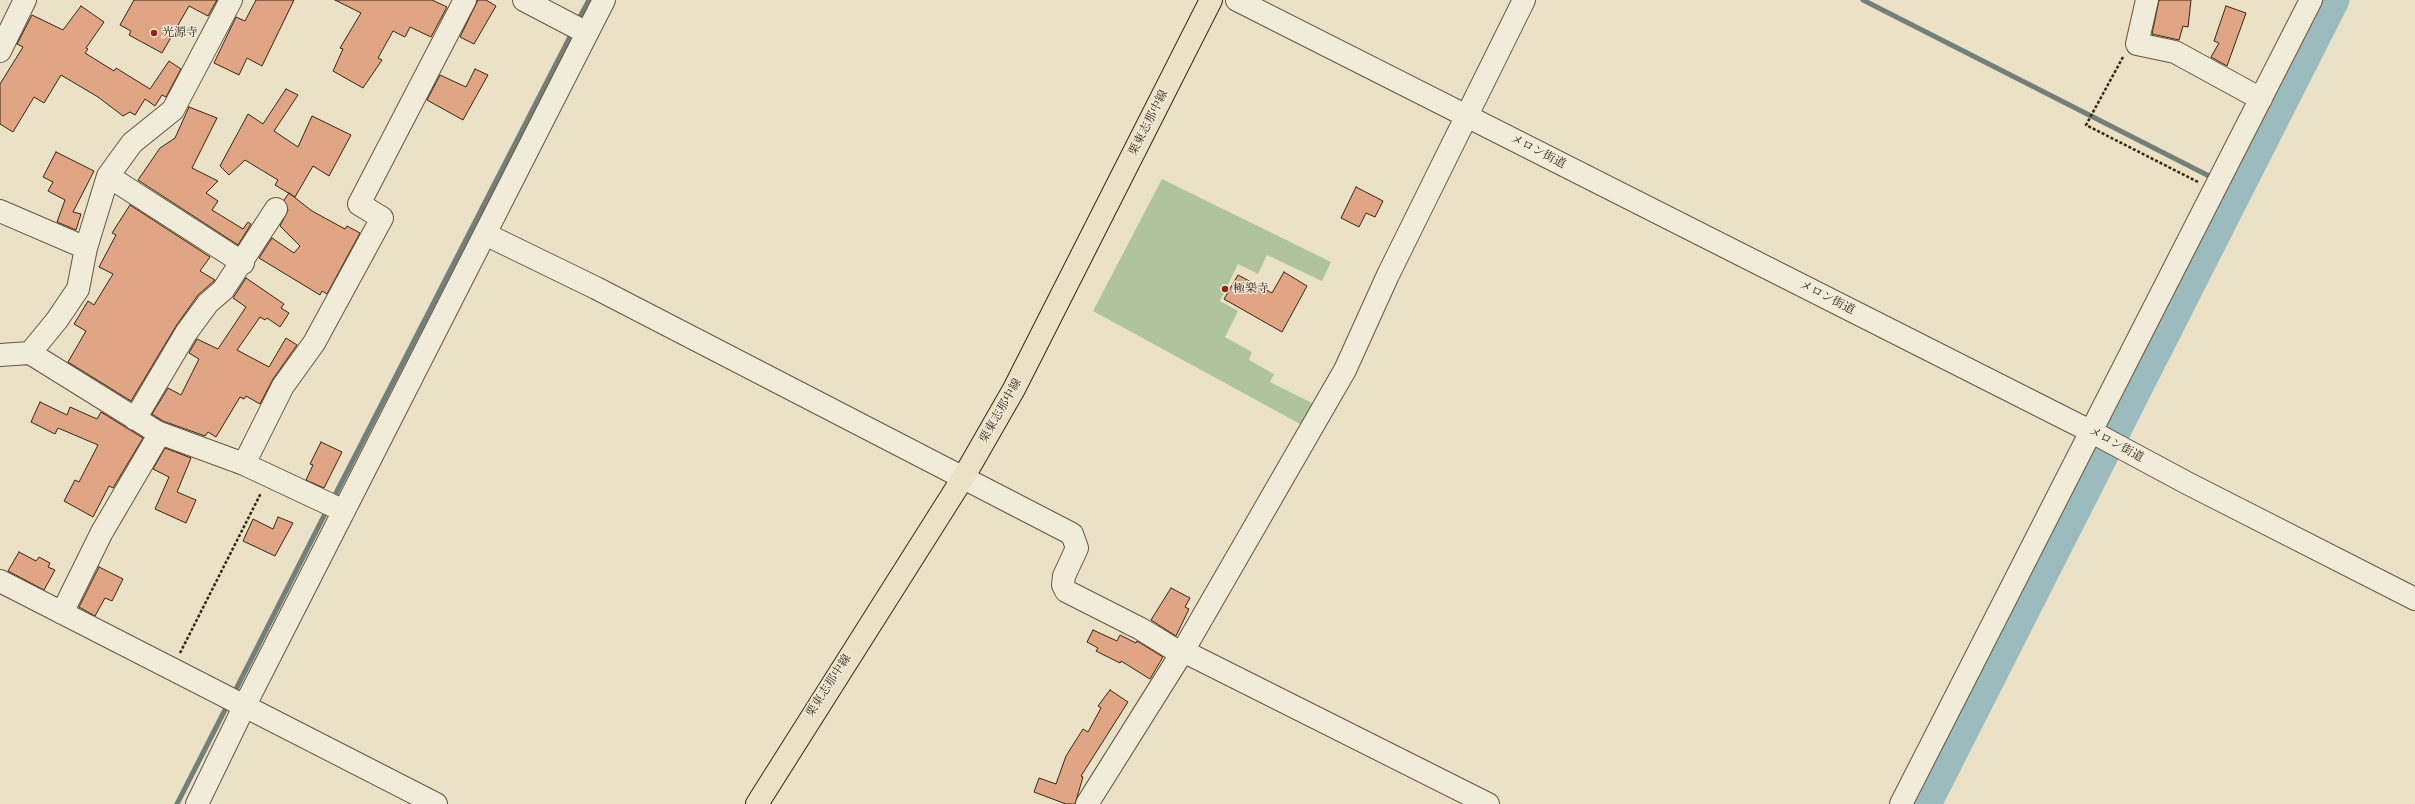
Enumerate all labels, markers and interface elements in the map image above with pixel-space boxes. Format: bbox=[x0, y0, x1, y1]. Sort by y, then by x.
place label: 光源寺 bbox=[162, 26, 198, 40]
marker: 光源寺 bbox=[149, 28, 159, 38]
street label: 栗東志那中線 bbox=[1126, 88, 1172, 158]
street label: メロン街道 bbox=[1508, 132, 1568, 172]
street label: メロン街道 bbox=[1797, 278, 1857, 318]
place label: 極樂寺 bbox=[1233, 282, 1269, 296]
marker: 極樂寺 bbox=[1220, 284, 1230, 294]
street label: 栗東志那中線 bbox=[977, 376, 1025, 446]
street label: メロン街道 bbox=[2086, 425, 2146, 465]
street label: 栗東志那中線 bbox=[803, 652, 855, 720]

